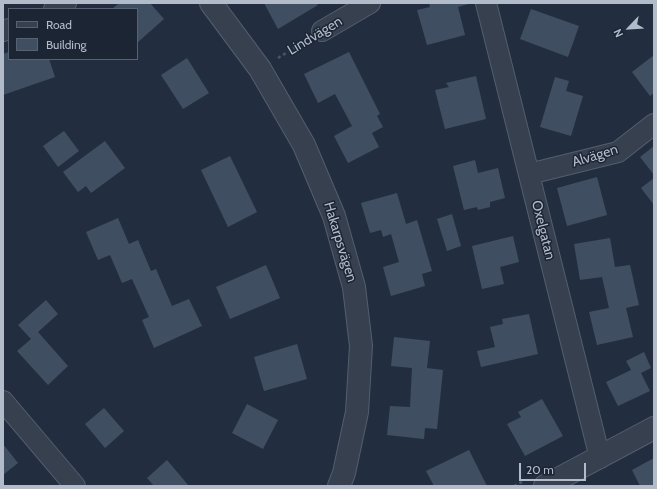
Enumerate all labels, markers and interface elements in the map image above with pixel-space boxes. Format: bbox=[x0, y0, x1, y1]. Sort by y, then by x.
legend bbox=[8, 8, 138, 60]
north arrow bbox=[609, 8, 649, 48]
street label: Lindvägen bbox=[285, 13, 345, 59]
text: Road bbox=[46, 17, 72, 32]
text: N bbox=[610, 27, 626, 40]
text: Building bbox=[46, 37, 87, 52]
street label: Alvägen bbox=[570, 141, 620, 171]
street label: Oxelgatan bbox=[528, 199, 558, 261]
street label: Hakarpsvägen bbox=[320, 200, 360, 284]
scale bar bbox=[521, 455, 588, 481]
text: 20 m bbox=[526, 462, 554, 477]

